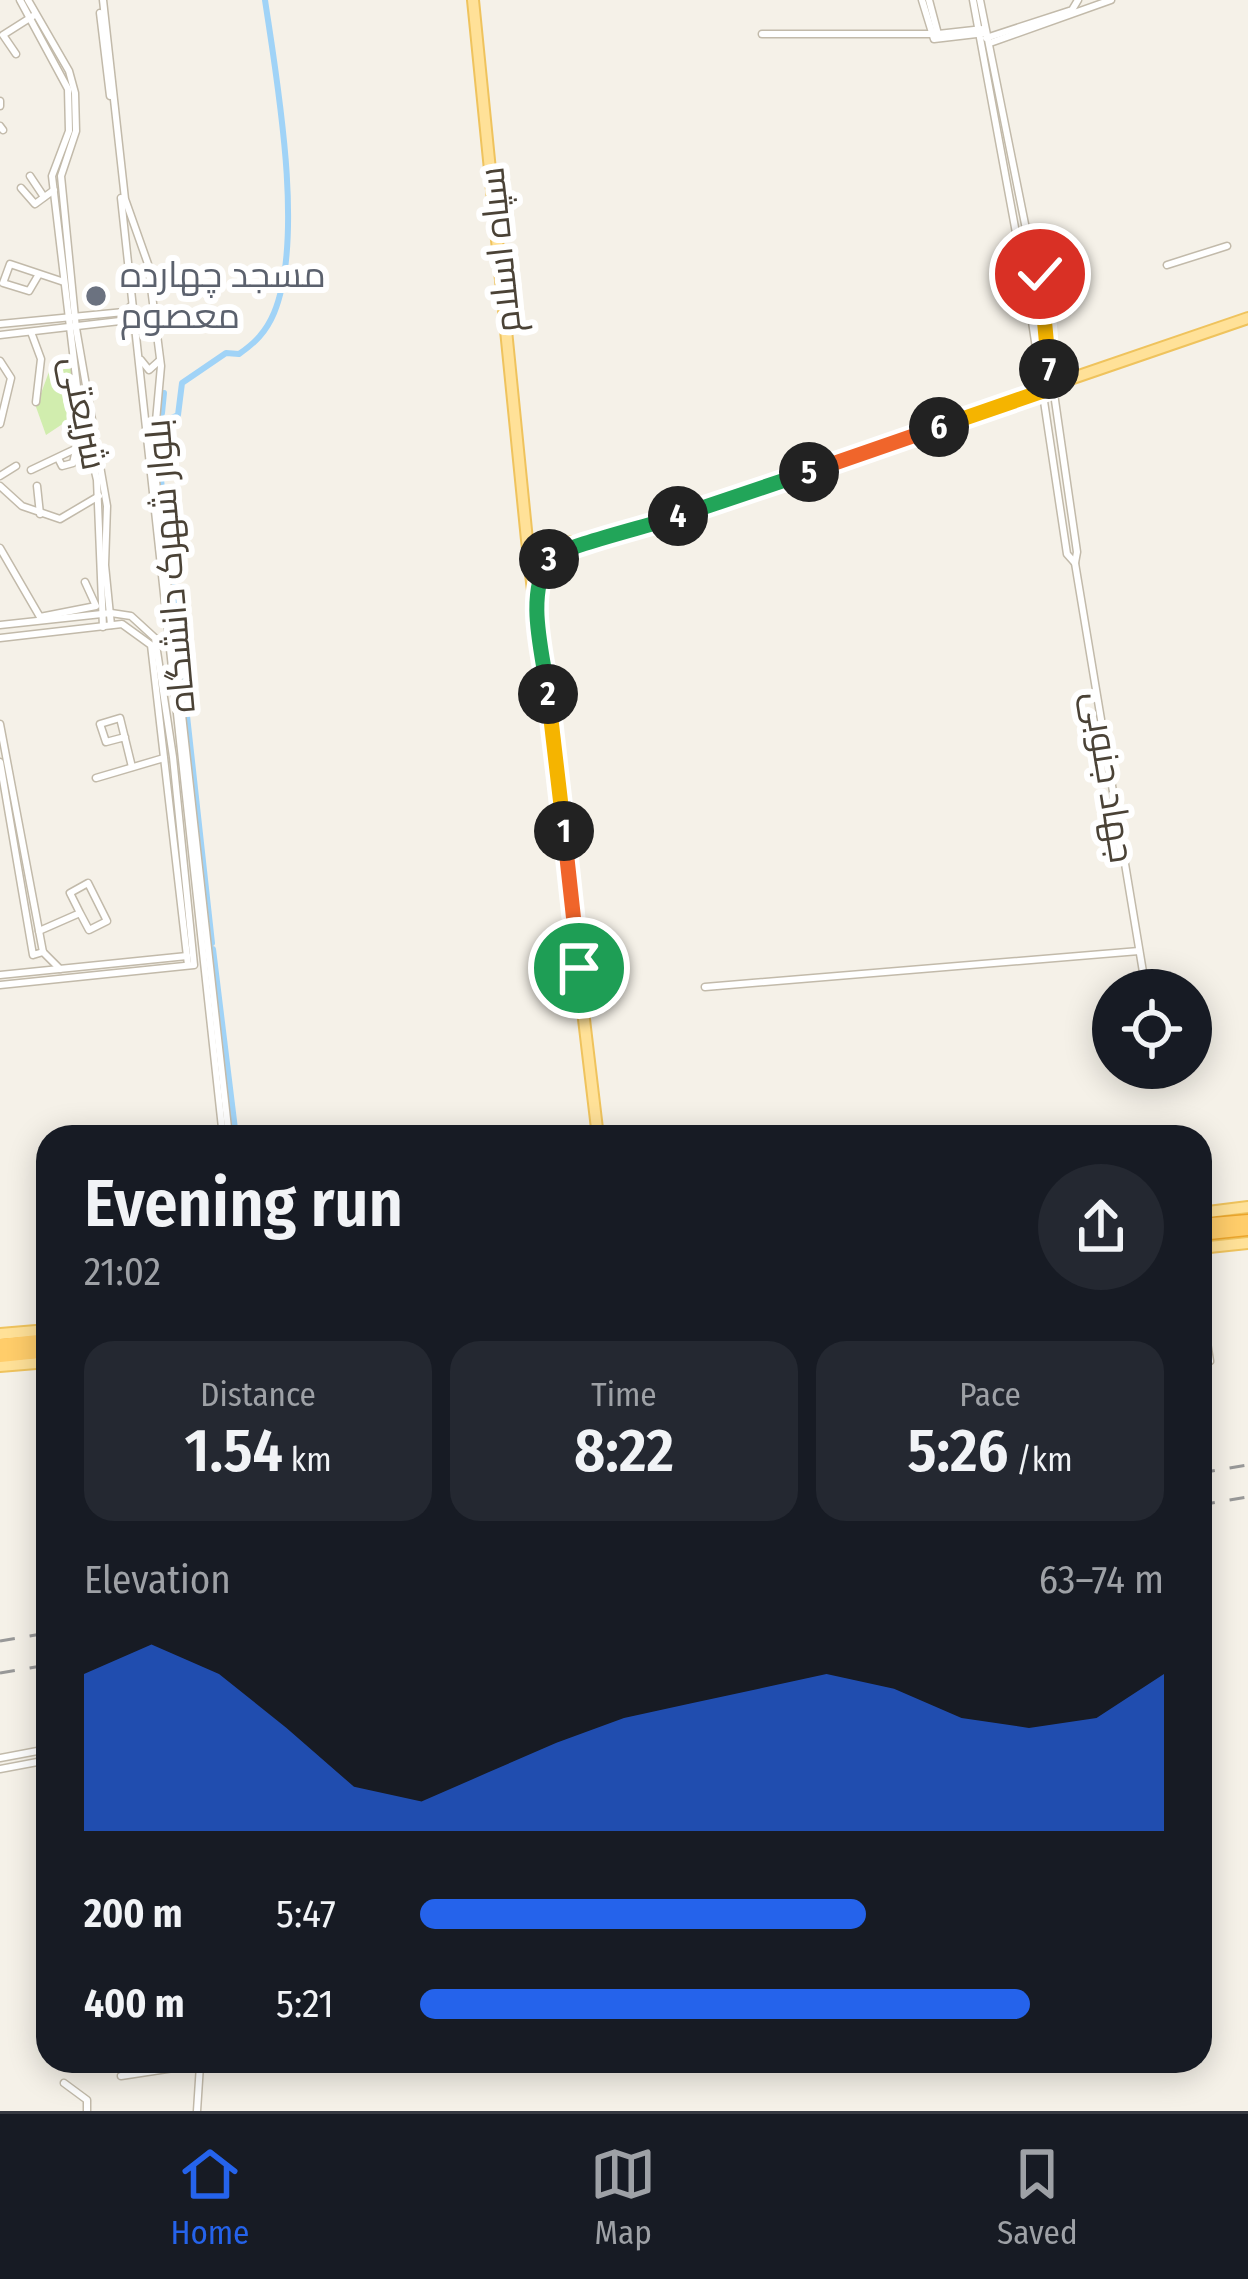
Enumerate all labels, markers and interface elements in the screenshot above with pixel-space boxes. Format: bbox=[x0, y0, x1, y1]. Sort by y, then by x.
street label: سپاه اسلام bbox=[469, 165, 533, 335]
pin bbox=[989, 223, 1091, 325]
icon: check bbox=[1007, 241, 1073, 307]
place label: مسجد چهارده معصوم bbox=[120, 253, 326, 340]
marker: مسجد چهارده معصوم bbox=[83, 283, 109, 309]
pin: 7 bbox=[1019, 339, 1079, 399]
text: 7 bbox=[1042, 349, 1056, 389]
street label: شریعتی bbox=[51, 352, 117, 474]
pin: 6 bbox=[909, 397, 969, 457]
text: 6 bbox=[930, 407, 948, 447]
street label: بلوار شهرک دانشگاه bbox=[135, 417, 205, 715]
pin: 5 bbox=[779, 442, 839, 502]
text: 5 bbox=[801, 452, 817, 492]
pin: 4 bbox=[648, 486, 708, 546]
text: 4 bbox=[670, 496, 686, 536]
pin: 3 bbox=[519, 529, 579, 589]
text: 3 bbox=[541, 539, 557, 579]
pin: 2 bbox=[518, 664, 578, 724]
text: 2 bbox=[540, 674, 556, 714]
street label: جهاد جنوبی bbox=[1074, 688, 1144, 866]
pin: 1 bbox=[534, 801, 594, 861]
text: 1 bbox=[557, 811, 571, 851]
pin bbox=[528, 917, 630, 1019]
icon: arrive bbox=[546, 935, 612, 1001]
map controls bbox=[1092, 969, 1212, 1089]
button: locate bbox=[1092, 969, 1212, 1089]
text: Evening run bbox=[84, 1164, 403, 1243]
button: share bbox=[1038, 1164, 1164, 1290]
text: 21:02 bbox=[84, 1249, 161, 1295]
text: Distance bbox=[200, 1375, 316, 1415]
text: Time bbox=[591, 1375, 657, 1415]
text: Pace bbox=[959, 1375, 1021, 1415]
text: 1.54 bbox=[184, 1415, 283, 1487]
text: 8:22 bbox=[574, 1415, 674, 1487]
text: 5:26 bbox=[907, 1415, 1009, 1487]
text: km bbox=[283, 1440, 332, 1480]
text: /km bbox=[1009, 1440, 1073, 1480]
text: Elevation bbox=[84, 1557, 231, 1603]
text: 63–74 m bbox=[1039, 1557, 1164, 1603]
text: 200 m bbox=[84, 1891, 183, 1937]
text: 5:47 bbox=[276, 1891, 336, 1937]
text: 400 m bbox=[84, 1981, 185, 2027]
text: 5:21 bbox=[276, 1981, 334, 2027]
tab: Home bbox=[170, 2141, 249, 2253]
tab: Map bbox=[590, 2141, 656, 2253]
tab: Saved bbox=[997, 2141, 1078, 2253]

